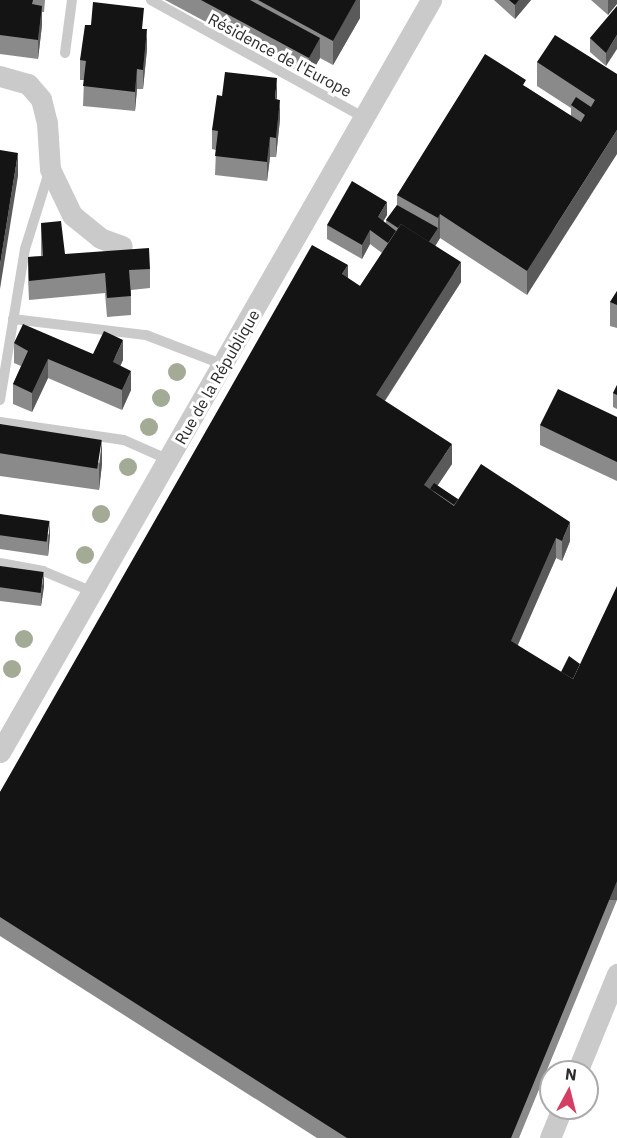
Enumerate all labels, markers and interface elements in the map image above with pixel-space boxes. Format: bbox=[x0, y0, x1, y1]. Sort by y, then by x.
street label: Résidence de l'Europe bbox=[205, 9, 355, 101]
street label: Rue de la République bbox=[171, 306, 263, 448]
north arrow bbox=[539, 1060, 599, 1120]
text: N bbox=[564, 1063, 578, 1085]

